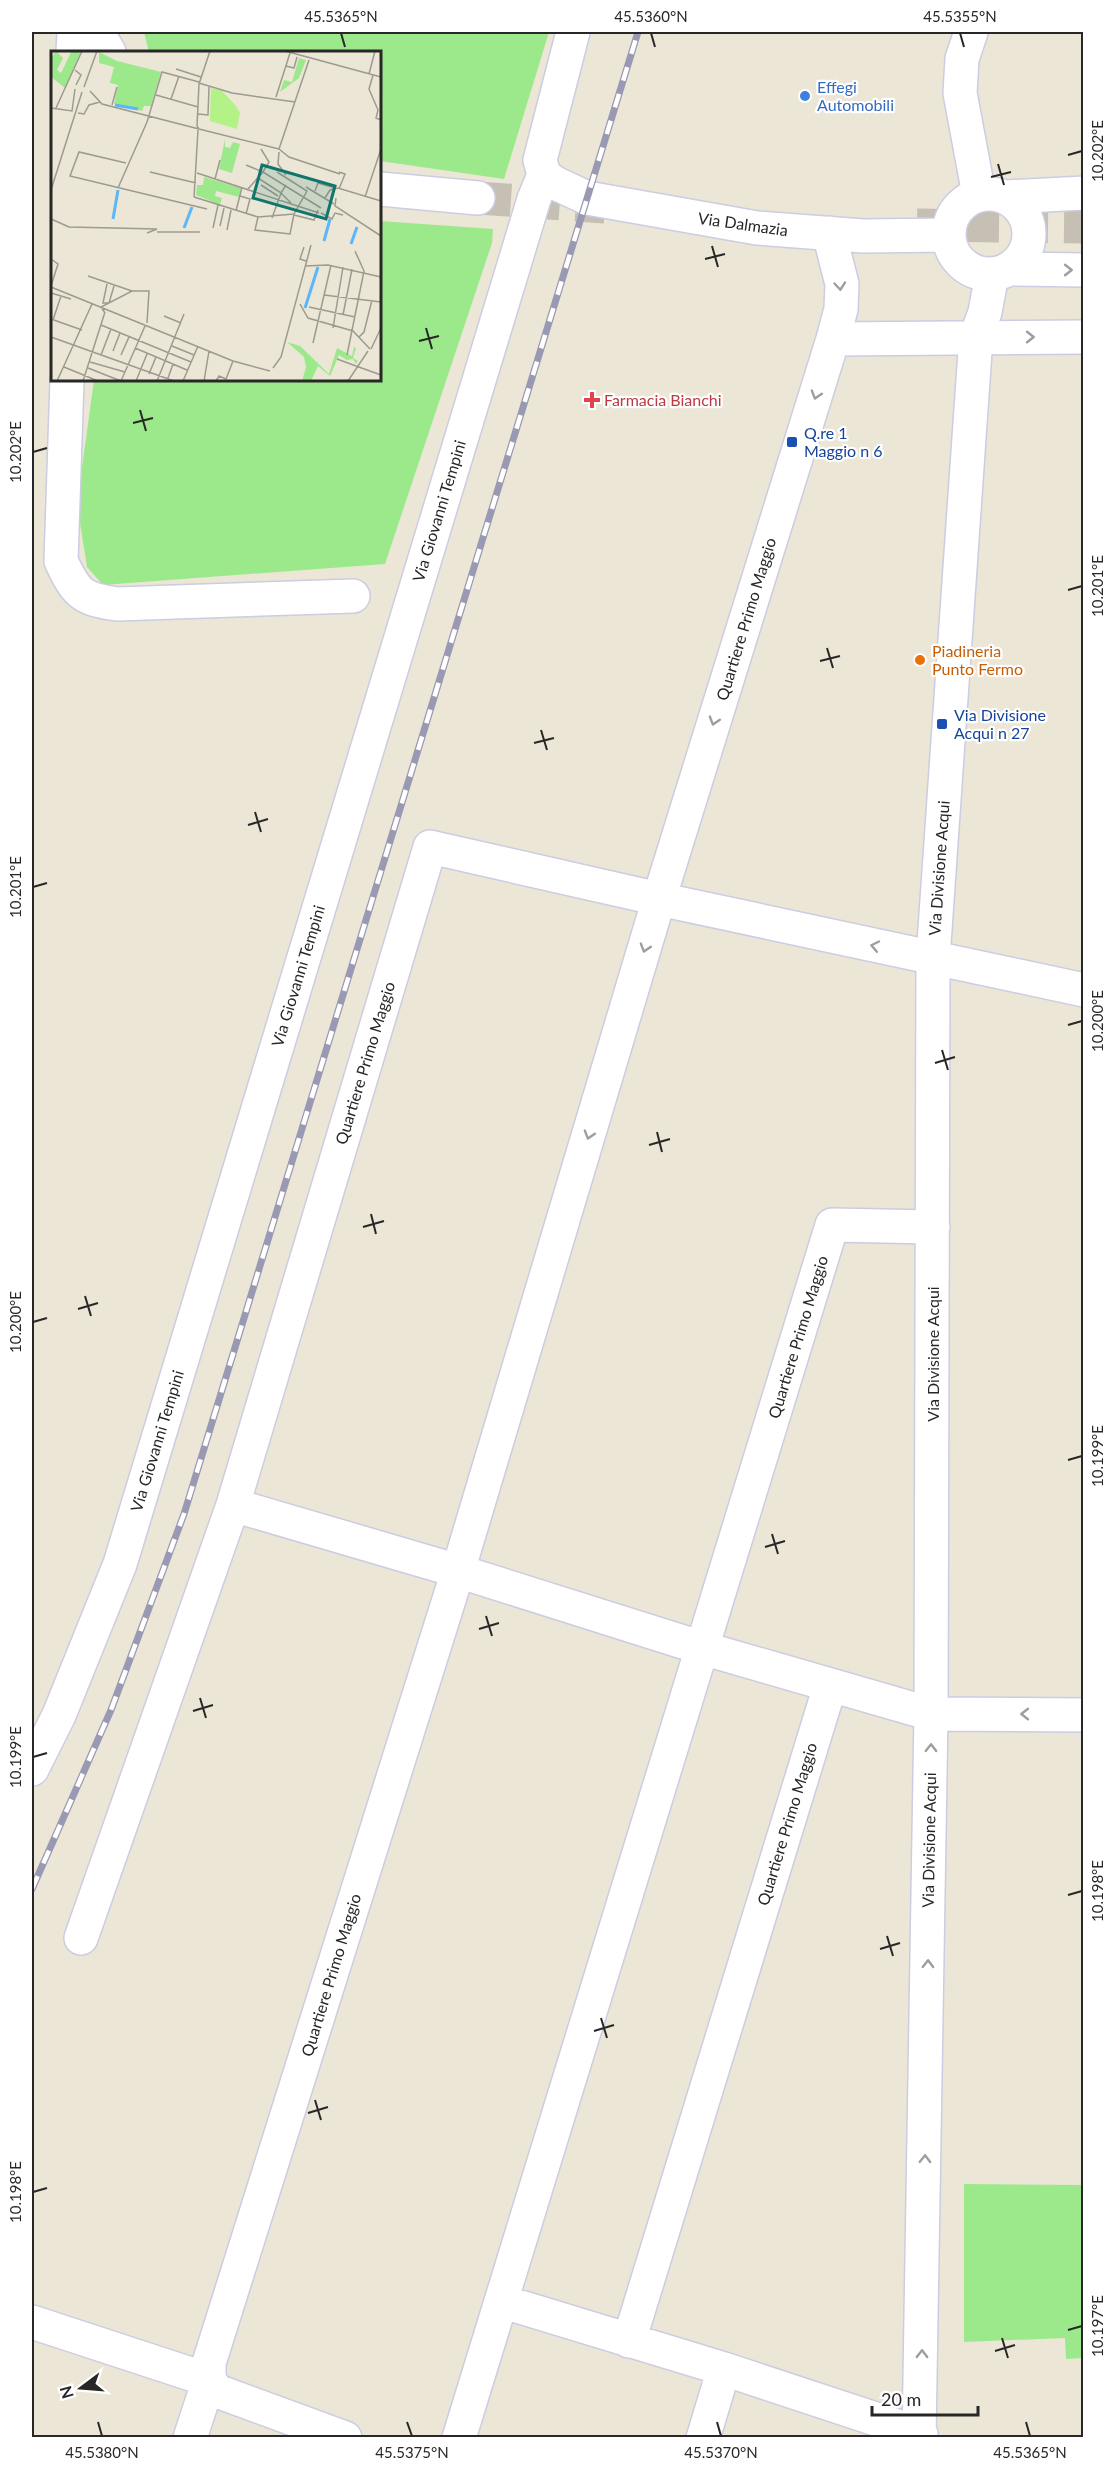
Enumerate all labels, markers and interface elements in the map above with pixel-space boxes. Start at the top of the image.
text: 45.5365°N [304,7,378,25]
text: 45.5360°N [614,7,688,25]
text: 45.5355°N [923,7,997,25]
inset map [51,51,381,381]
place label: Effegi Automobili [817,77,894,114]
marker: Effegi Automobili [798,89,812,103]
text: 10.202°E [1088,120,1106,182]
street label: Via Dalmazia [697,208,789,239]
one-way arrow [1063,264,1072,276]
one-way arrow [833,281,846,290]
one-way arrow [1025,331,1034,343]
one-way arrow [811,389,823,400]
place label: Farmacia Bianchi [604,390,722,409]
marker: Farmacia Bianchi [585,393,599,407]
text: 10.202°E [6,421,24,483]
place label: Q.re 1 Maggio n 6 [804,423,883,460]
marker: Q.re 1 Maggio n 6 [785,435,799,449]
street label: Via Giovanni Tempini [408,438,469,584]
street label: Quartiere Primo Maggio [712,535,779,703]
text: 10.201°E [1088,555,1106,617]
place label: Piadineria Punto Fermo [932,641,1023,678]
marker: Piadineria Punto Fermo [913,653,927,667]
place label: Via Divisione Acqui n 27 [954,705,1046,742]
one-way arrow [709,715,721,726]
marker: Via Divisione Acqui n 27 [935,717,949,731]
street label: Via Divisione Acqui [924,800,953,936]
text: 10.201°E [6,856,24,918]
street label: Via Giovanni Tempini [267,903,328,1049]
one-way arrow [871,940,881,953]
one-way arrow [640,942,652,953]
street label: Quartiere Primo Maggio [331,979,398,1147]
text: 10.200°E [1088,990,1106,1052]
one-way arrow [584,1129,596,1139]
street label: Quartiere Primo Maggio [764,1253,831,1421]
street label: Via Divisione Acqui [923,1286,942,1422]
text: 10.200°E [6,1291,24,1353]
street label: Via Giovanni Tempini [126,1368,187,1514]
text: 10.199°E [1088,1425,1106,1487]
one-way arrow [1021,1708,1030,1720]
text: 10.199°E [6,1726,24,1788]
street label: Quartiere Primo Maggio [753,1740,820,1908]
one-way arrow [924,1744,937,1753]
street label: Via Divisione Acqui [918,1772,939,1908]
text: 10.198°E [1088,1860,1106,1922]
street label: Quartiere Primo Maggio [297,1891,364,2059]
one-way arrow [921,1960,934,1969]
one-way arrow [919,2155,931,2164]
text: 10.198°E [6,2161,24,2223]
text: 10.197°E [1088,2295,1106,2357]
one-way arrow [916,2350,928,2359]
north arrow [51,2358,111,2418]
scale bar [872,2379,978,2417]
text: N [55,2384,77,2401]
text: 20 m [881,2388,921,2410]
text: 45.5380°N [65,2443,139,2461]
text: 45.5375°N [375,2443,449,2461]
text: 45.5370°N [684,2443,758,2461]
text: 45.5365°N [993,2443,1067,2461]

